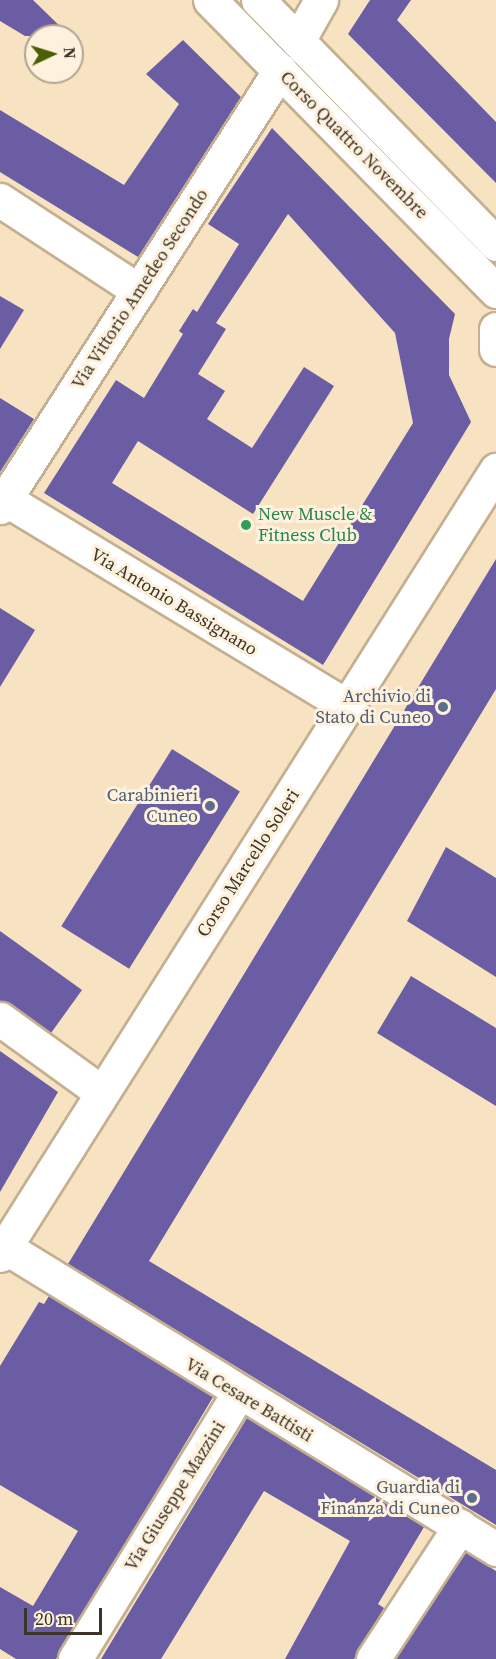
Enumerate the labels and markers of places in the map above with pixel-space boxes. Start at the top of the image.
place label: New Muscle & Fitness Club [258,504,372,546]
marker: New Muscle & Fitness Club [239,518,253,532]
place label: Archivio di Stato di Cuneo [316,686,431,728]
marker: Archivio di Stato di Cuneo [436,700,450,714]
place label: Carabinieri Cuneo [107,785,198,828]
marker: Carabinieri Cuneo [203,799,217,813]
place label: Guardia di Finanza di Cuneo [321,1477,460,1520]
marker: Guardia di Finanza di Cuneo [465,1491,479,1505]

